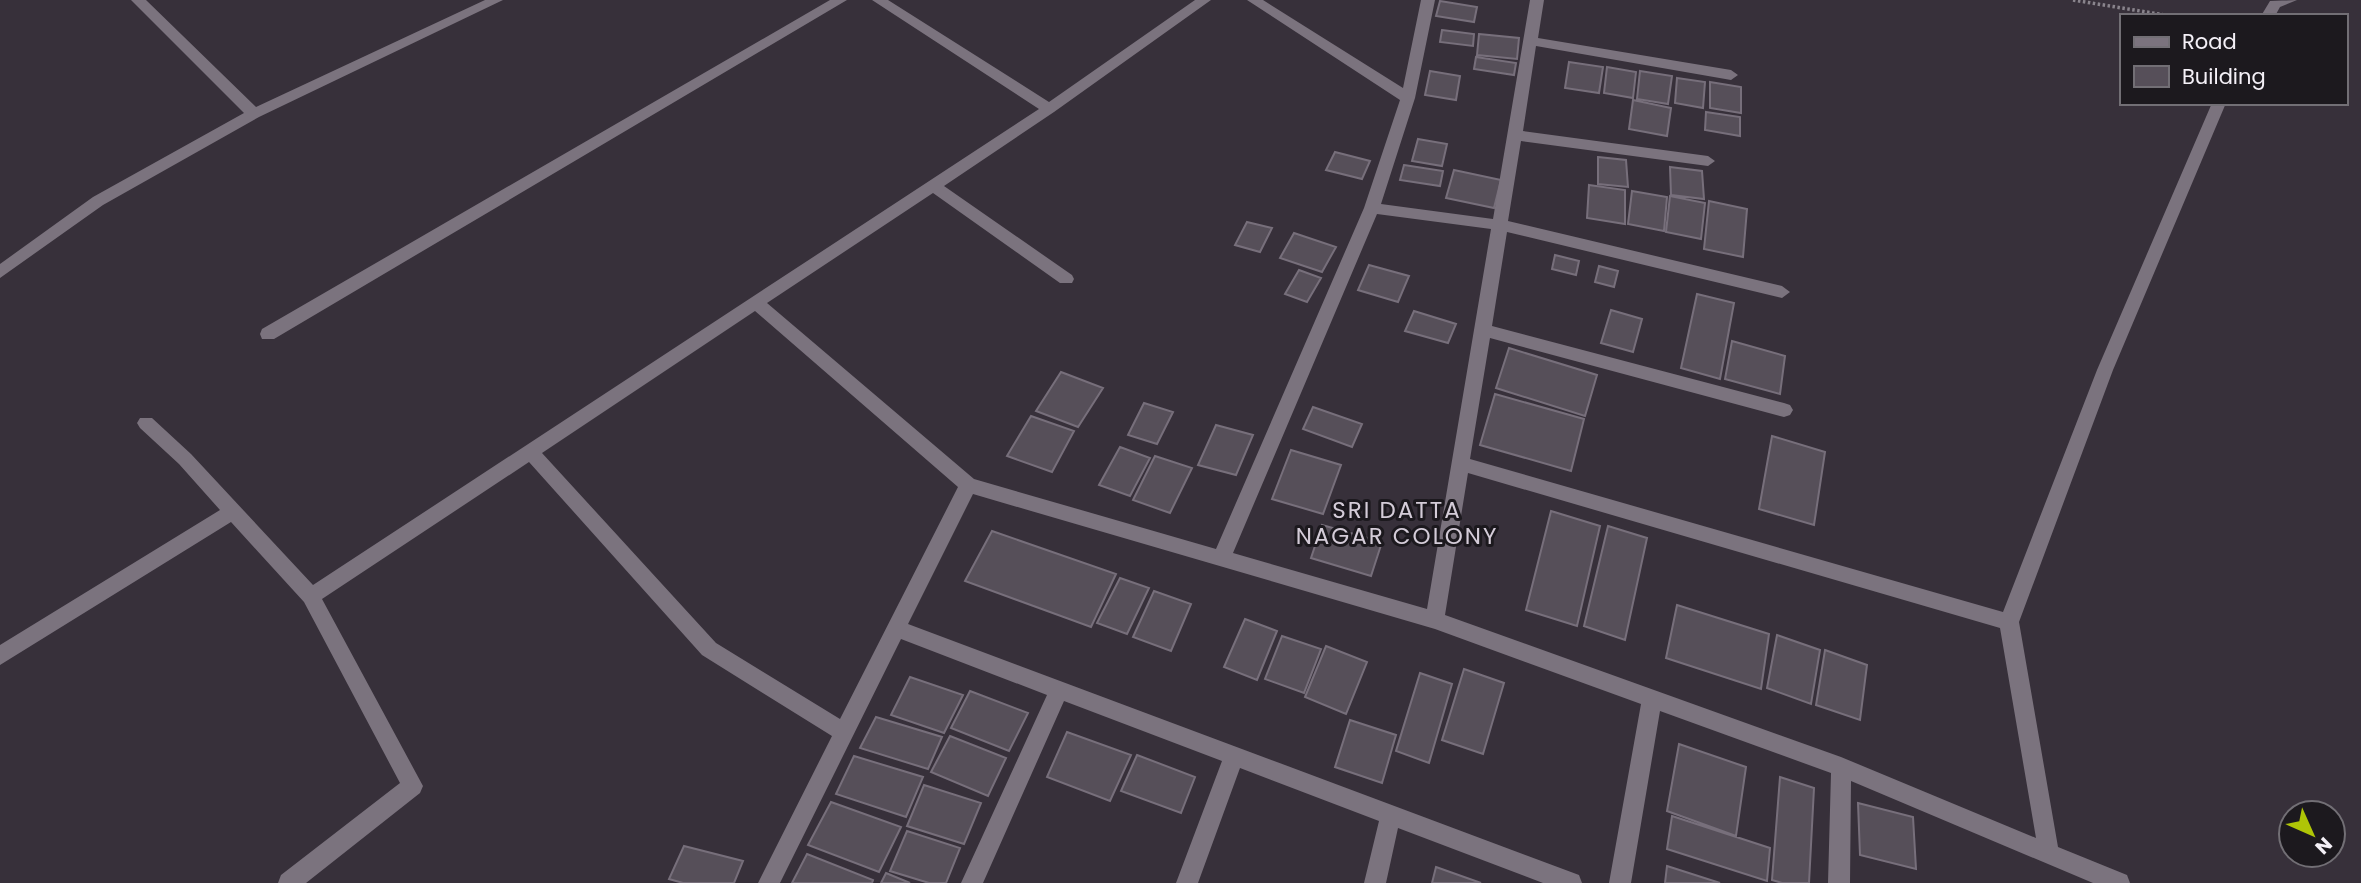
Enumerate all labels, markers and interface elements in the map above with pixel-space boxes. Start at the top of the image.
legend [2120,14,2347,105]
text: Road [2182,27,2237,56]
text: Building [2182,62,2266,91]
district label: SRI DATTA NAGAR COLONY [1296,494,1498,552]
north arrow [2277,799,2347,869]
text: N [2309,831,2338,860]

